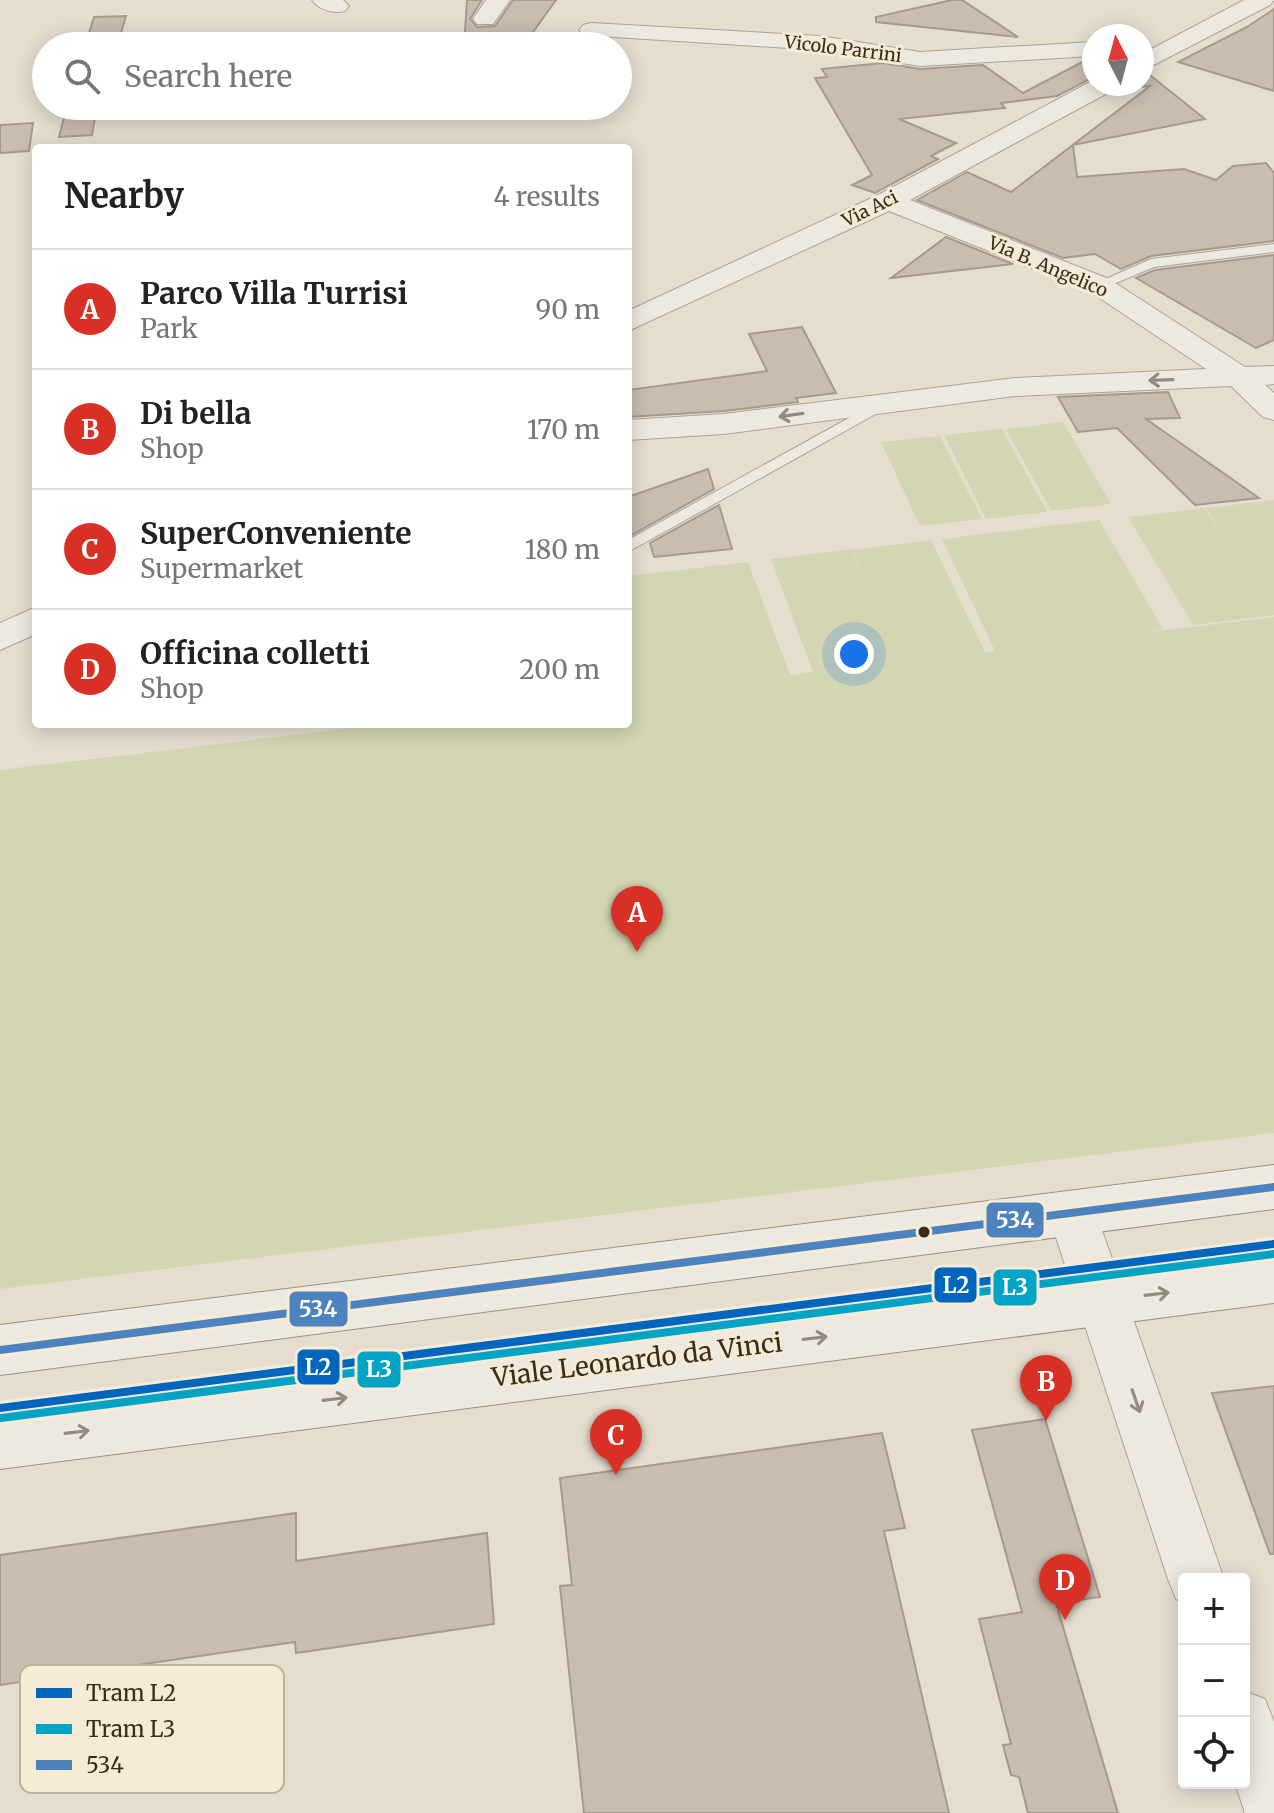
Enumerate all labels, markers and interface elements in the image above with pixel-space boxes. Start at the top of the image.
north arrow [1082,24,1154,96]
street label: Vicolo Parrini [782,30,903,67]
search box [32,32,632,120]
icon: search [60,54,104,98]
text: Search here [124,57,292,95]
text: Nearby [64,175,184,217]
text: 4 results [493,180,600,213]
street label: Via Aci [837,185,902,232]
street label: Via B. Angelico [984,231,1111,302]
text: Parco Villa Turrisi [140,274,408,312]
text: A [81,293,99,326]
text: 90 m [536,293,600,326]
text: Park [140,312,198,345]
one-way arrow [1148,372,1175,387]
text: Di bella [140,394,252,432]
one-way arrow [778,408,804,423]
text: B [81,413,99,446]
text: 170 m [527,413,600,446]
text: Shop [140,432,204,465]
text: SuperConveniente [140,514,411,552]
text: C [81,533,99,566]
text: 180 m [525,533,600,566]
text: Supermarket [140,552,304,585]
text: Officina colletti [140,634,370,672]
your location [834,634,874,674]
text: D [80,653,100,686]
text: 200 m [519,653,600,686]
text: Shop [140,672,204,705]
pin: A [611,886,663,952]
line badge: 534 [985,1201,1045,1239]
text: 534 [996,1206,1034,1234]
unlabelled marker [916,1224,932,1240]
line badge: L2 [933,1266,978,1304]
line badge: L3 [992,1268,1038,1307]
text: L2 [943,1271,970,1299]
text: L3 [1002,1273,1028,1301]
one-way arrow [1143,1286,1169,1301]
line badge: 534 [288,1290,349,1328]
text: 534 [299,1295,337,1323]
street label: Viale Leonardo da Vinci [489,1325,784,1394]
one-way arrow [801,1330,828,1345]
line badge: L2 [296,1348,341,1386]
line badge: L3 [356,1350,402,1389]
text: L2 [305,1353,332,1381]
text: L3 [366,1355,392,1383]
pin: B [1020,1355,1072,1421]
one-way arrow [1130,1388,1145,1413]
one-way arrow [322,1391,347,1406]
pin: C [590,1409,642,1475]
one-way arrow [64,1424,89,1439]
pin: D [1039,1554,1091,1620]
map controls [1178,1573,1250,1789]
button: + [1178,1573,1250,1645]
button: − [1178,1645,1250,1717]
legend [20,1665,284,1793]
text: Tram L2 [86,1679,176,1707]
text: Tram L3 [86,1715,175,1743]
button: locate [1178,1717,1250,1789]
text: 534 [86,1751,124,1779]

